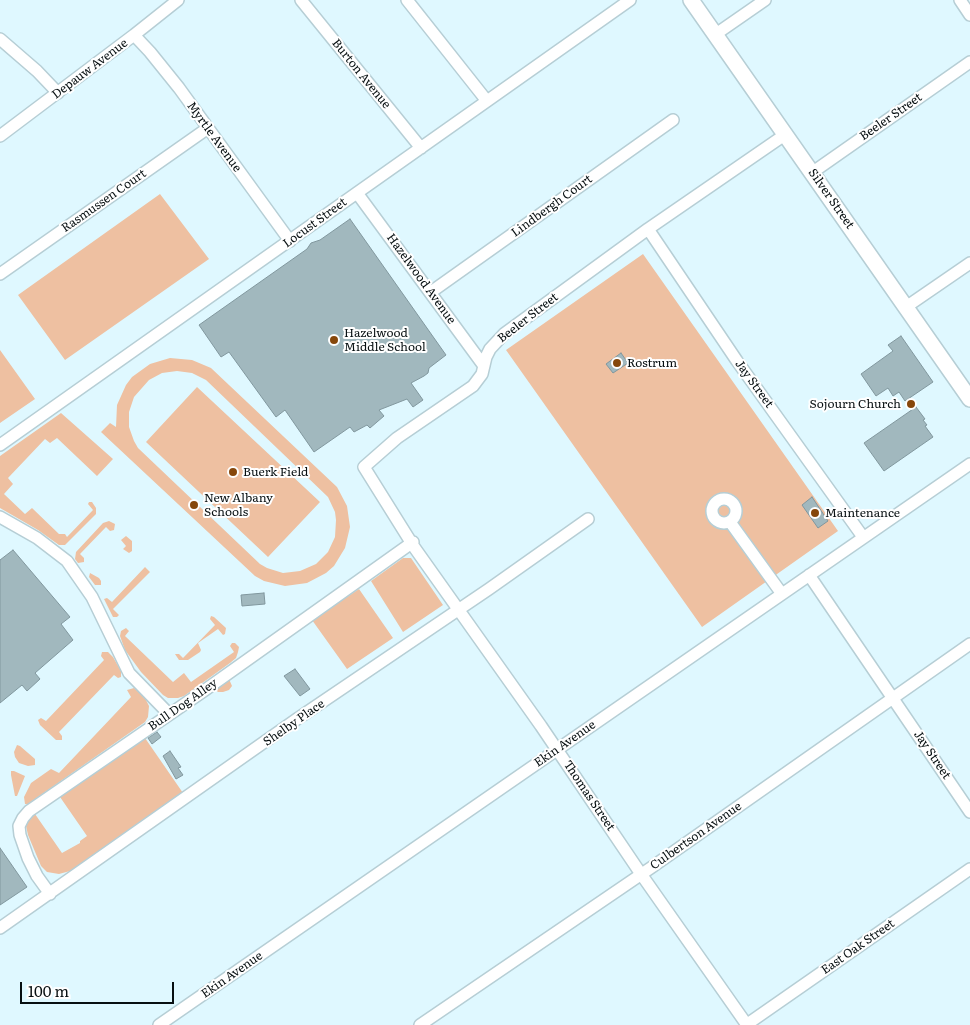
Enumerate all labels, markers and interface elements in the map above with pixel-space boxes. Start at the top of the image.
street label: Depauw Avenue [49,36,131,102]
street label: Burton Avenue [329,36,393,112]
street label: Beeler Street [857,90,925,144]
street label: Myrtle Avenue [184,99,244,175]
street label: Rasmussen Court [59,166,149,236]
street label: Silver Street [805,166,857,232]
street label: Lindbergh Court [509,172,595,240]
street label: Locust Street [280,195,350,251]
street label: Hazelwood Avenue [383,231,459,327]
street label: Beeler Street [495,290,561,346]
place label: Hazelwood Middle School [344,326,426,354]
marker: Hazelwood Middle School [328,334,340,346]
place label: Rostrum [627,356,677,370]
marker: Rostrum [611,357,623,369]
street label: Jay Street [732,357,776,411]
place label: Sojourn Church [810,397,901,411]
marker: Sojourn Church [905,398,917,410]
place label: Buerk Field [243,465,308,479]
marker: Buerk Field [227,466,239,478]
place label: New Albany Schools [204,491,273,519]
marker: New Albany Schools [188,499,200,511]
place label: Maintenance [825,506,900,520]
marker: Maintenance [809,507,821,519]
street label: Bull Dog Alley [146,676,220,734]
street label: Shelby Place [261,697,327,749]
street label: Ekin Avenue [532,718,598,770]
street label: Jay Street [910,728,954,782]
street label: Thomas Street [560,758,618,834]
street label: Culbertson Avenue [648,799,744,873]
street label: East Oak Street [819,916,897,978]
street label: Ekin Avenue [199,949,265,1001]
scale bar [22,972,176,1004]
text: 100 m [28,979,69,1002]

